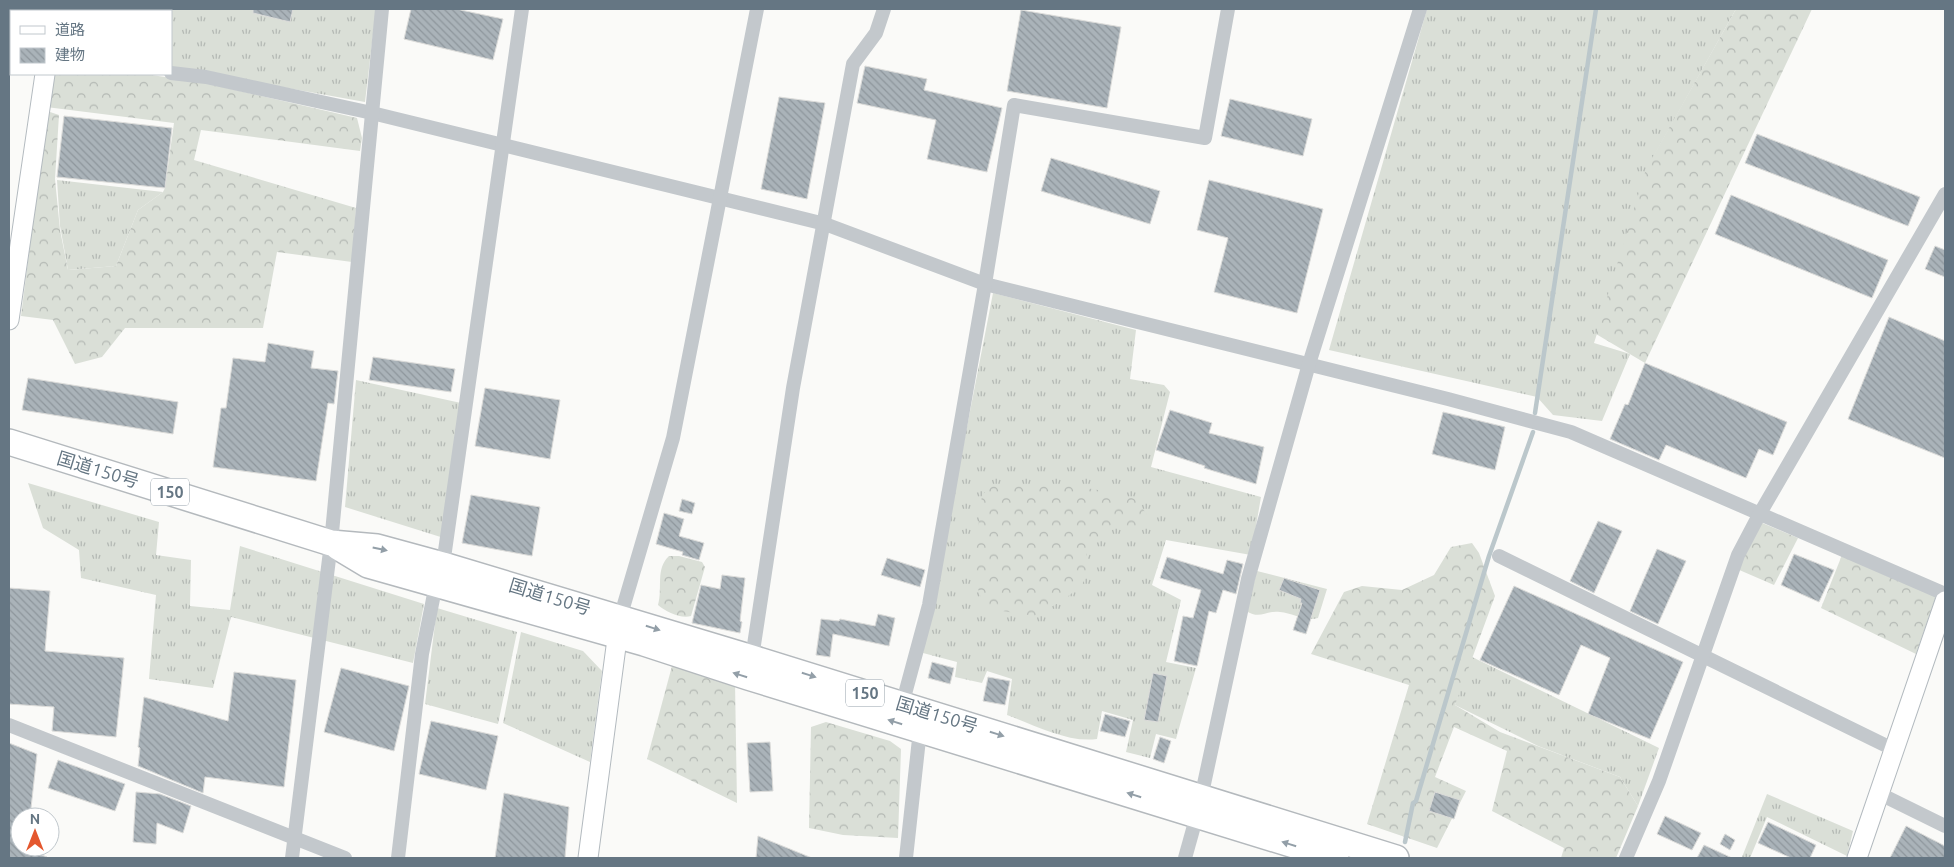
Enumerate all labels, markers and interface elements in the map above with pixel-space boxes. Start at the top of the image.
legend [10,10,172,75]
text: 道路 [55,21,85,38]
text: 建物 [55,46,85,63]
street label: 国道150号 [55,447,142,491]
road number: 150 [151,478,189,506]
one-way arrow [372,545,388,553]
street label: 国道150号 [507,574,594,618]
one-way arrow [646,625,661,632]
one-way arrow [732,670,747,678]
one-way arrow [801,672,816,680]
road number: 150 [846,680,884,706]
street label: 国道150号 [894,692,981,736]
one-way arrow [887,718,902,726]
one-way arrow [990,731,1005,739]
one-way arrow [1126,791,1141,799]
north arrow [10,807,60,857]
text: N [30,811,40,827]
one-way arrow [1282,839,1297,847]

